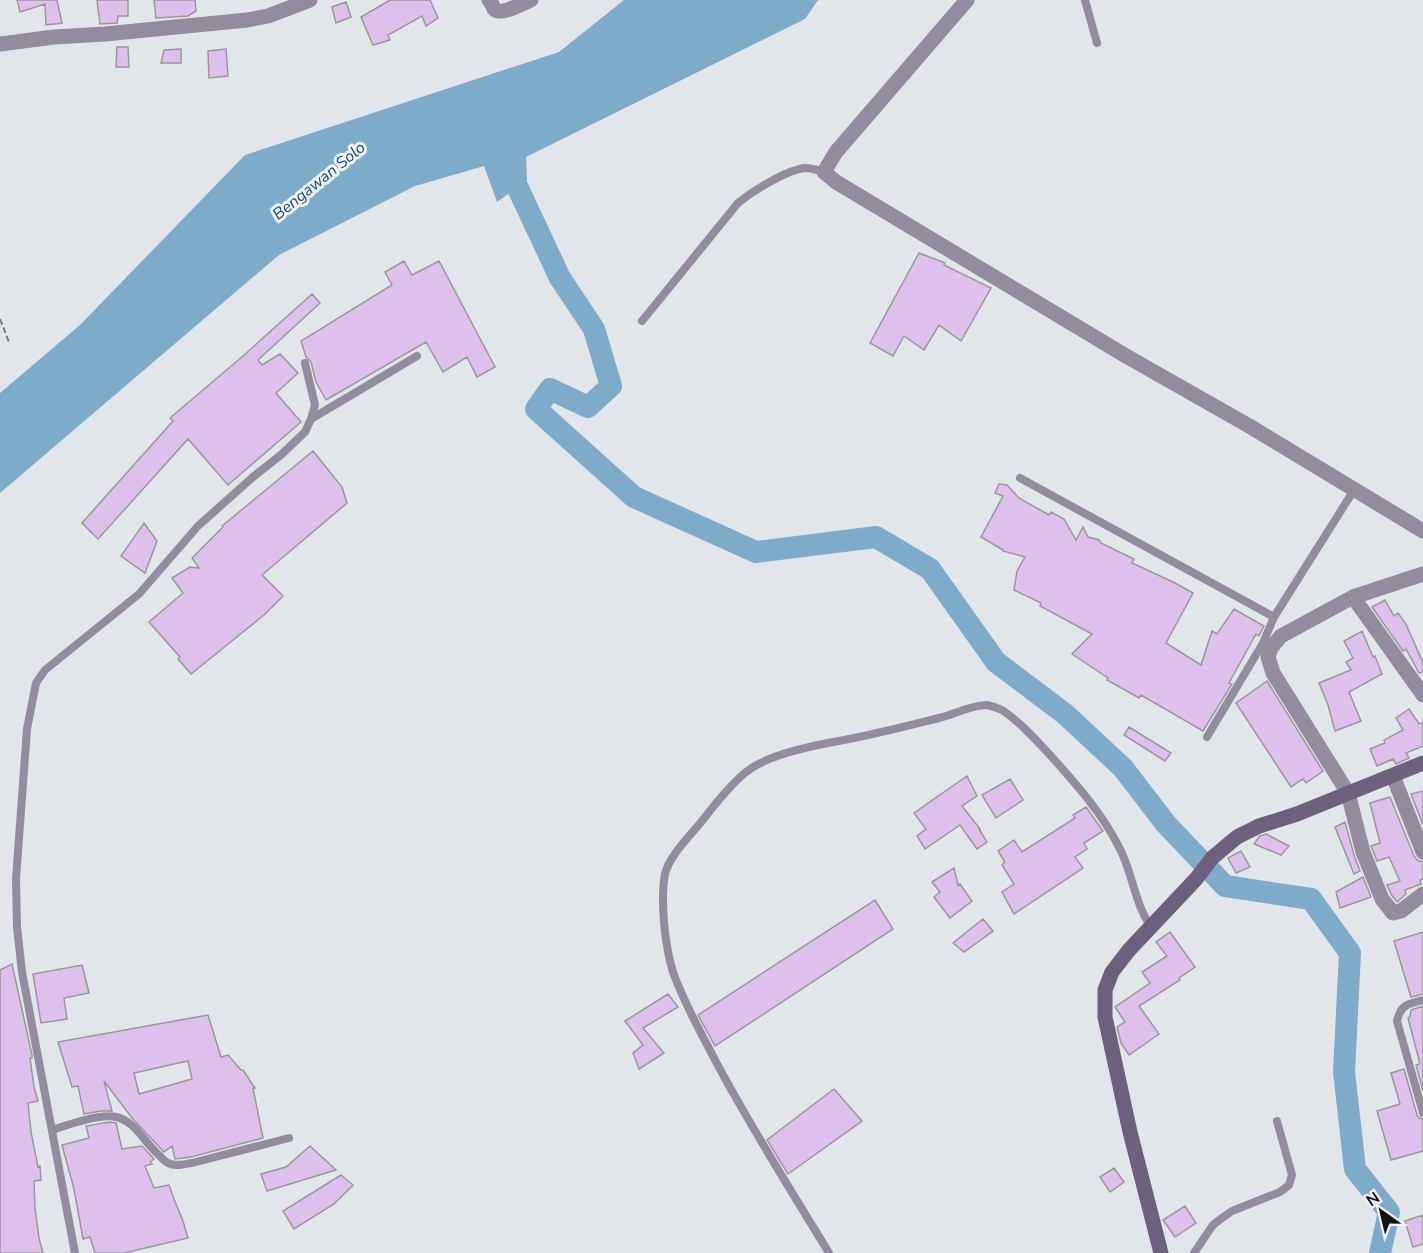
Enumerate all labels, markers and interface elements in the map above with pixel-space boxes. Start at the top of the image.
water label: Bengawan Solo [268,137,370,225]
north arrow [1351,1181,1411,1241]
text: N [1362,1187,1384,1212]

